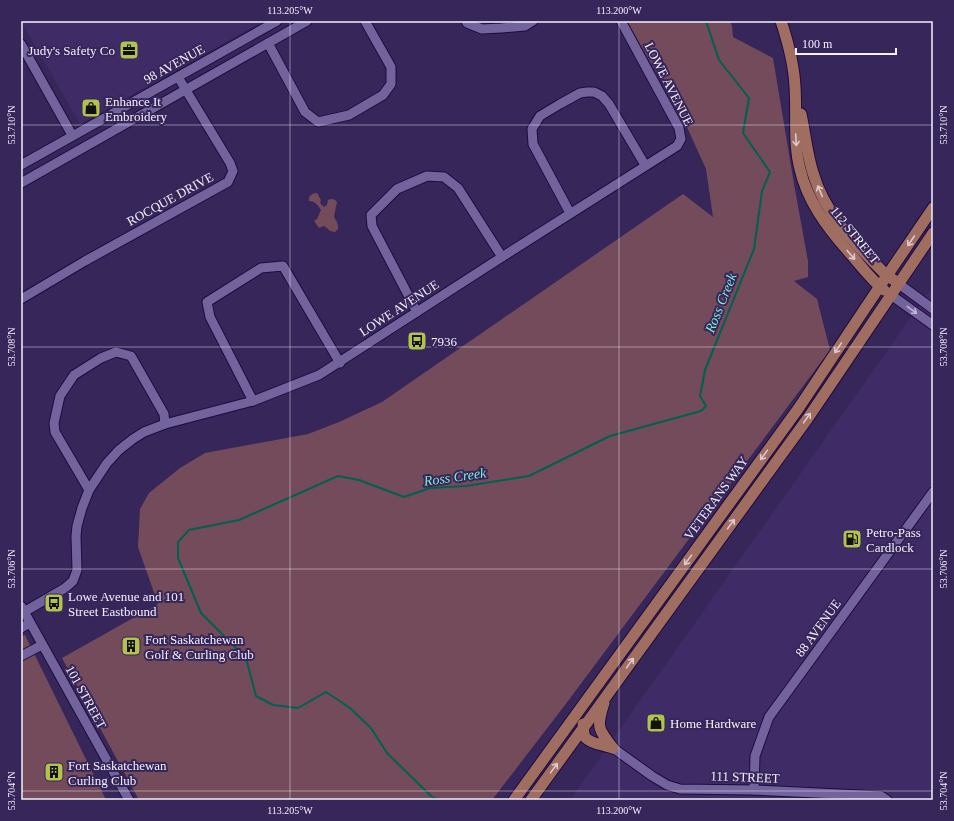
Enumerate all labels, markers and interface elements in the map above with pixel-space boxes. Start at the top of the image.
text: 113.205°W [267,5,313,16]
text: 113.200°W [596,5,642,16]
scale bar [796,30,896,56]
text: 100 m [802,37,833,51]
office icon: Judy's Safety Co [118,39,140,61]
street label: LOWE AVENUE [641,40,697,128]
street label: 98 AVENUE [141,41,207,87]
place label: Judy's Safety Co [28,43,115,58]
place label: Enhance It Embroidery [105,94,168,124]
shop icon: Enhance It Embroidery [80,97,102,119]
text: 53.710°N [6,106,17,144]
text: 53.710°N [938,106,949,144]
one-way arrow [793,134,800,147]
street label: ROCQUE DRIVE [124,169,216,229]
one-way arrow [816,186,823,198]
street label: 112 STREET [827,203,883,267]
one-way arrow [907,235,915,246]
one-way arrow [847,249,856,260]
water label: Ross Creek [702,270,740,336]
street label: LOWE AVENUE [356,277,442,339]
one-way arrow [906,306,917,314]
text: 53.708°N [6,328,17,366]
text: 53.708°N [938,328,949,366]
bus stop icon: 7936 [406,330,428,352]
place label: 7936 [431,334,458,349]
one-way arrow [834,343,842,354]
one-way arrow [803,413,811,424]
one-way arrow [760,450,769,461]
street label: VETERANS WAY [681,453,752,543]
water label: Ross Creek [422,465,488,489]
one-way arrow [727,519,735,530]
place label: Petro-Pass Cardlock [866,525,921,555]
fuel station icon: Petro-Pass Cardlock [841,528,863,550]
text: 53.706°N [6,550,17,588]
text: 53.706°N [938,550,949,588]
one-way arrow [684,555,692,566]
place label: Lowe Avenue and 101 Street Eastbound [68,589,184,619]
bus stop icon: Lowe Avenue and 101 Street Eastbound [43,592,65,614]
street label: 88 AVENUE [792,596,844,660]
place label: Fort Saskatchewan Golf & Curling Club [145,632,254,662]
building icon: Fort Saskatchewan Golf & Curling Club [120,635,142,657]
one-way arrow [626,658,634,669]
street label: 101 STREET [62,663,110,731]
shop icon: Home Hardware [645,712,667,734]
place label: Home Hardware [670,716,756,731]
place label: Fort Saskatchewan Curling Club [68,758,167,788]
building icon: Fort Saskatchewan Curling Club [43,761,65,783]
one-way arrow [550,763,558,774]
street label: 111 STREET [710,768,780,786]
text: 53.704°N [6,772,17,810]
text: 53.704°N [938,772,949,810]
text: 113.205°W [267,805,313,816]
text: 113.200°W [596,805,642,816]

